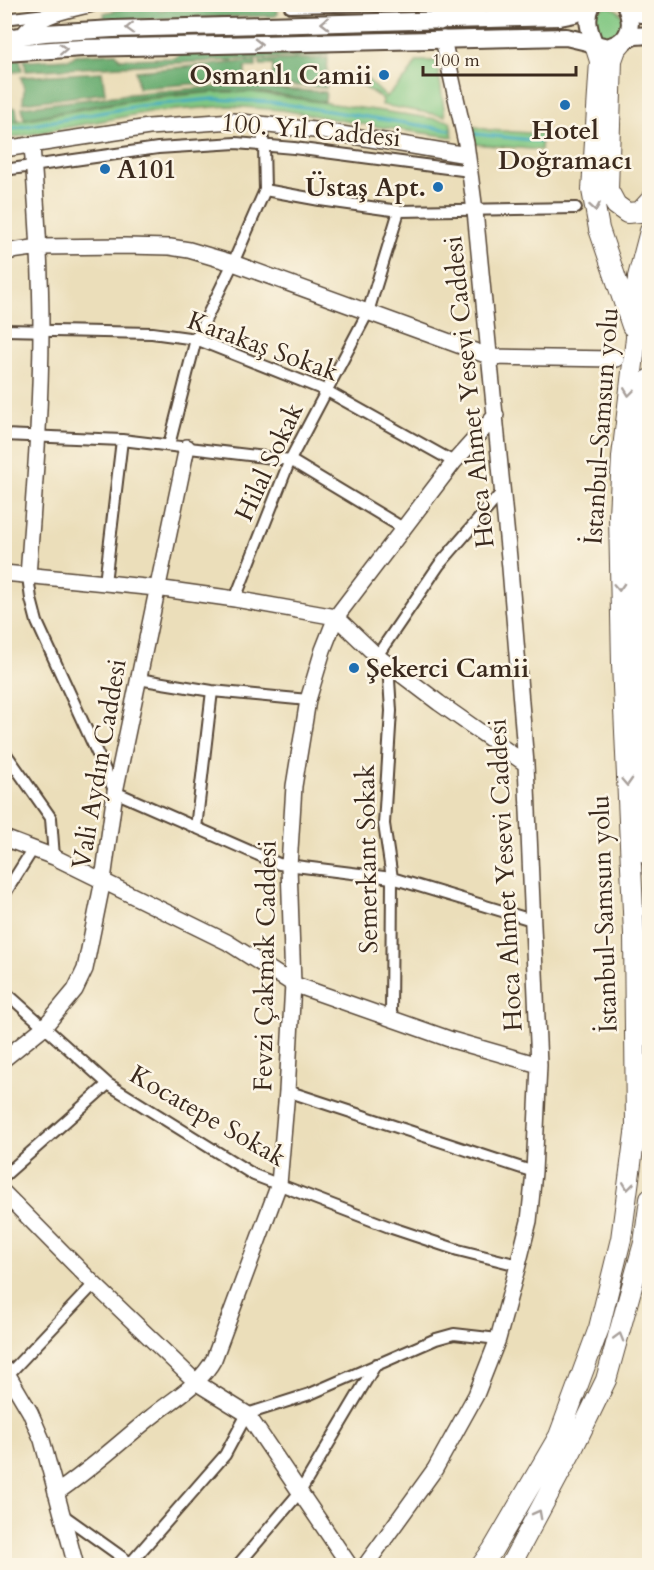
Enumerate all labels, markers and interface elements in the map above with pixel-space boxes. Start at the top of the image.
one-way arrow [320,17,329,30]
one-way arrow [125,22,134,35]
one-way arrow [253,37,262,50]
scale bar [423,39,576,77]
one-way arrow [58,42,67,55]
text: 100 m [432,48,480,73]
place label: Osmanlı Camii [189,58,372,93]
marker: Osmanlı Camii [377,68,391,82]
marker: Hotel Doğramacı [558,98,572,112]
street label: 100. Yıl Caddesi [220,105,402,155]
place label: Hotel Doğramacı [498,113,632,178]
place label: A101 [117,152,177,187]
marker: A101 [98,162,112,176]
place label: Üstaş Apt. [305,170,426,205]
marker: Üstaş Apt. [431,180,445,194]
one-way arrow [588,202,601,212]
street label: Hoca Ahmet Yesevi Caddesi [435,234,503,550]
street label: Karakaş Sokak [183,302,343,390]
street label: İstanbul-Samsun yolu [575,306,627,546]
one-way arrow [623,388,636,397]
street label: Hilal Sokak [226,397,312,527]
one-way arrow [613,582,625,591]
place label: Şekerci Camii [366,651,529,686]
street label: Vali Aydın Caddesi [63,656,135,872]
marker: Şekerci Camii [347,661,361,675]
street label: Hoca Ahmet Yesevi Caddesi [479,718,531,1032]
street label: Semerkant Sokak [348,764,386,954]
one-way arrow [621,777,634,786]
street label: İstanbul-Samsun yolu [582,795,626,1033]
street label: Fevzi Çakmak Caddesi [245,840,285,1092]
street label: Kocatepe Sokak [123,1057,293,1175]
one-way arrow [622,1181,635,1190]
one-way arrow [612,1332,624,1343]
one-way arrow [531,1510,542,1520]

